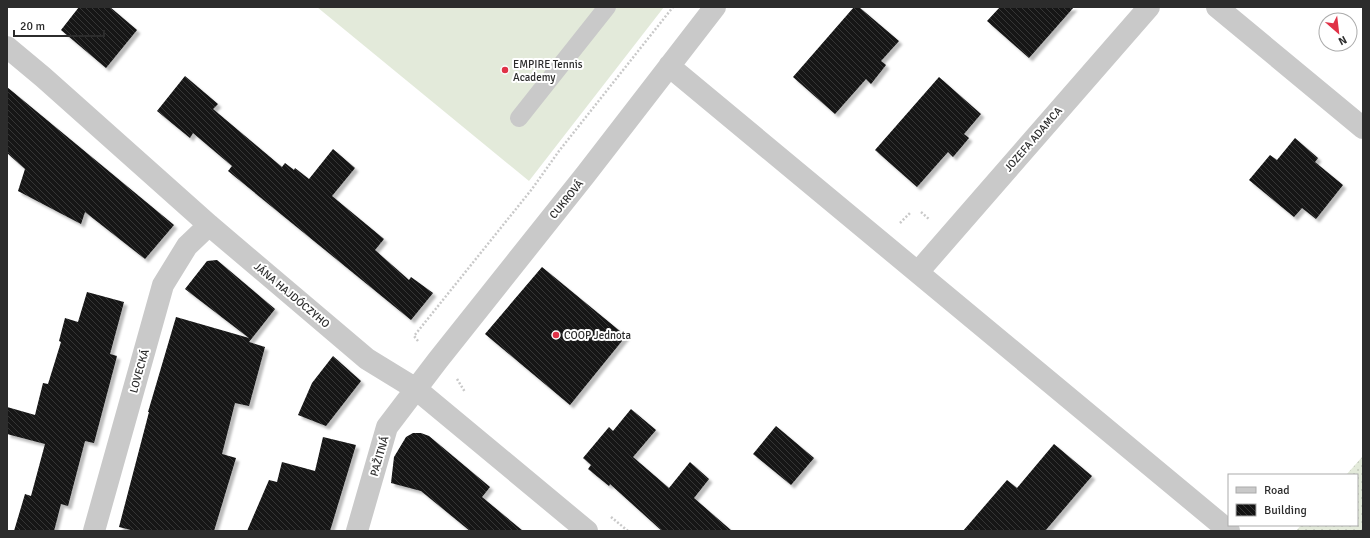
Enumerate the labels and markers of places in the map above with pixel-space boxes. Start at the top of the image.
place label: EMPIRE Tennis Academy [513,58,583,84]
marker: EMPIRE Tennis Academy [500,65,510,75]
place label: COOP Jednota [564,329,631,342]
marker: COOP Jednota [551,330,561,340]

